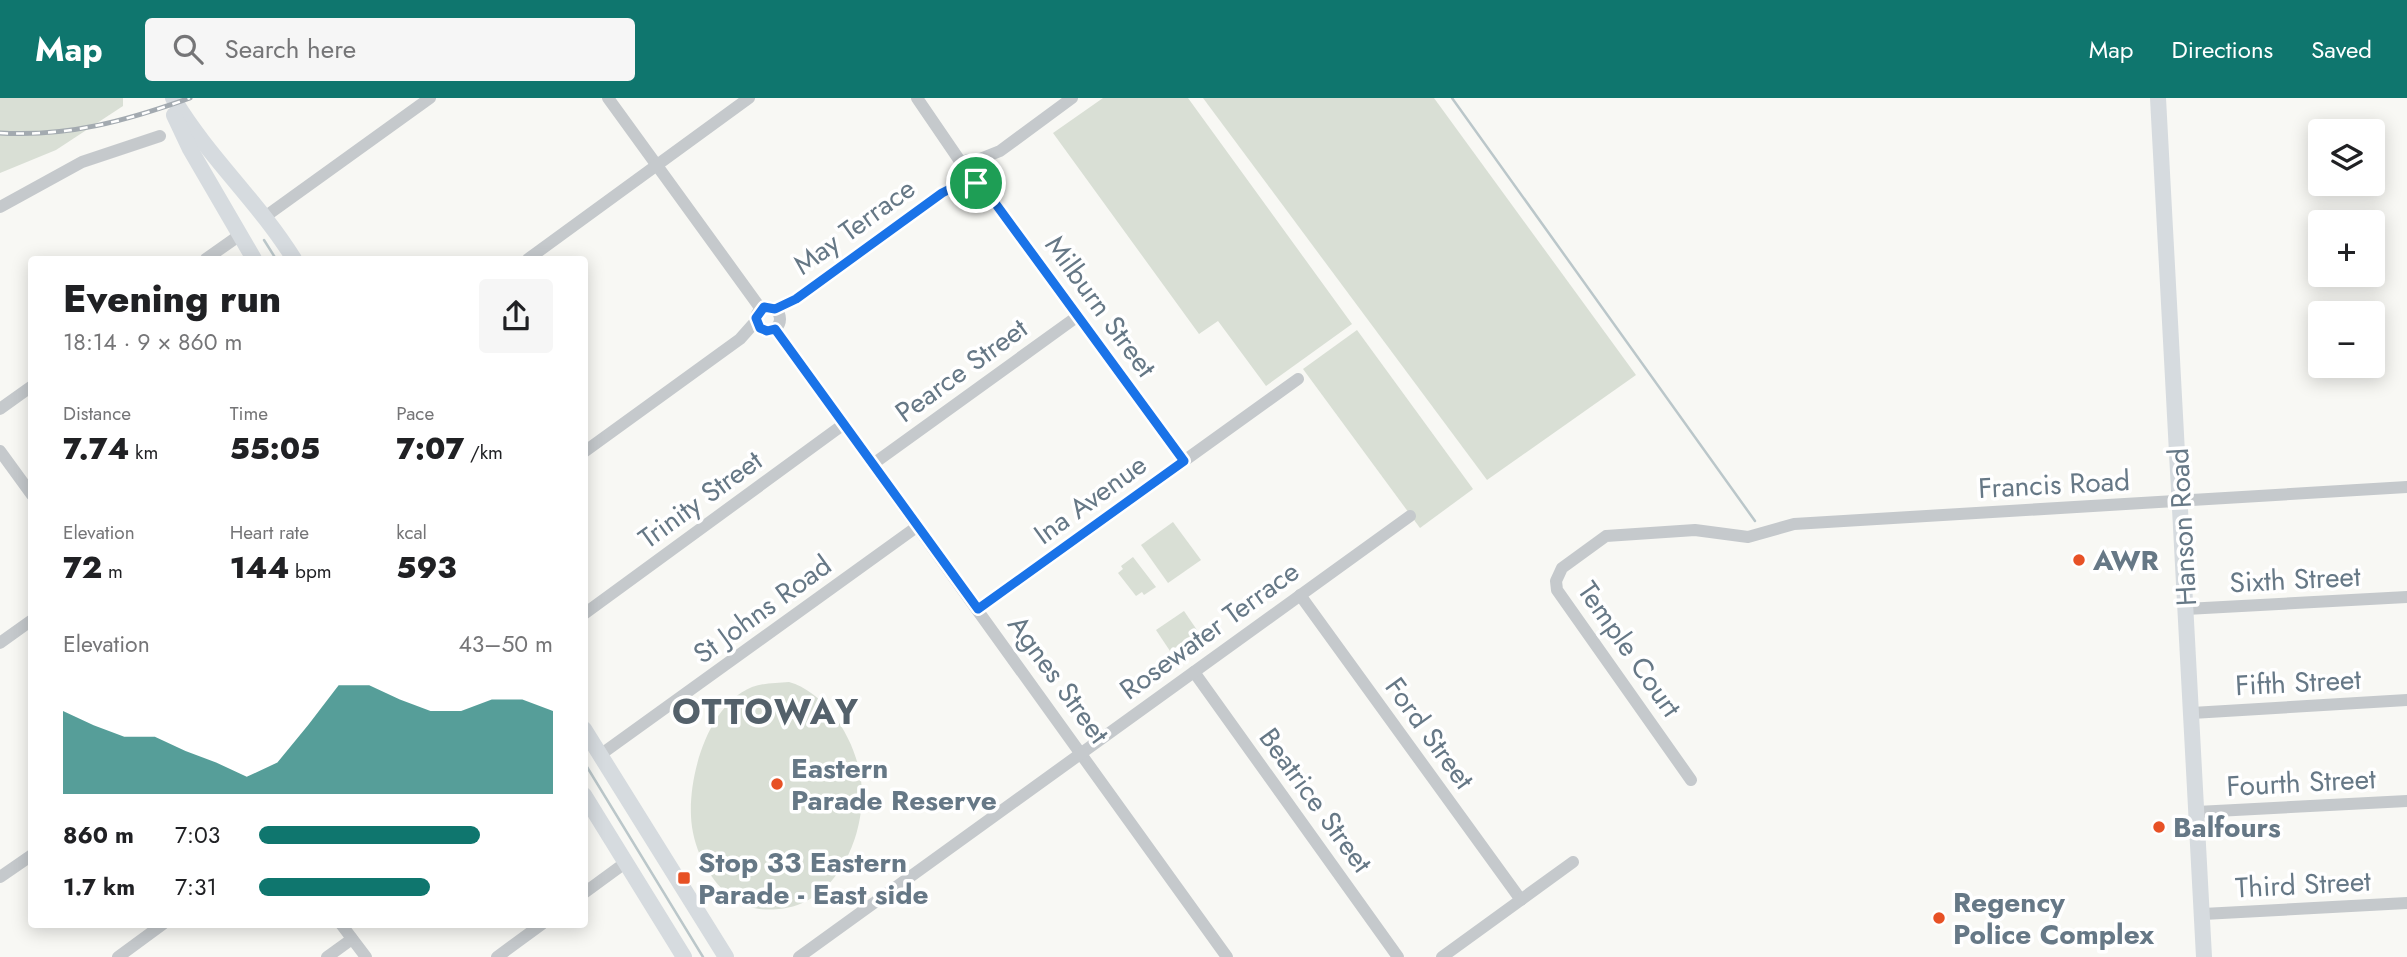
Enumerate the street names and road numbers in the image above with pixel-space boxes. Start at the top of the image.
street label: May Terrace [785,168,924,285]
street label: Milburn Street [1035,227,1166,386]
street label: Pearce Street [887,308,1036,432]
street label: Trinity Street [630,440,771,558]
street label: Ina Avenue [1025,444,1155,554]
street label: Hanson Road [2158,447,2207,607]
street label: Francis Road [1977,460,2131,509]
street label: St Johns Road [685,545,840,674]
street label: Rosewater Terrace [1111,551,1308,710]
street label: Sixth Street [2229,556,2362,603]
street label: Temple Court [1568,573,1692,726]
street label: Agnes Street [998,607,1119,752]
street label: Fifth Street [2234,659,2362,706]
street label: Ford Street [1375,669,1484,798]
street label: Beatrice Street [1249,719,1382,881]
street label: Fourth Street [2225,758,2377,807]
street label: Third Street [2234,860,2372,909]

